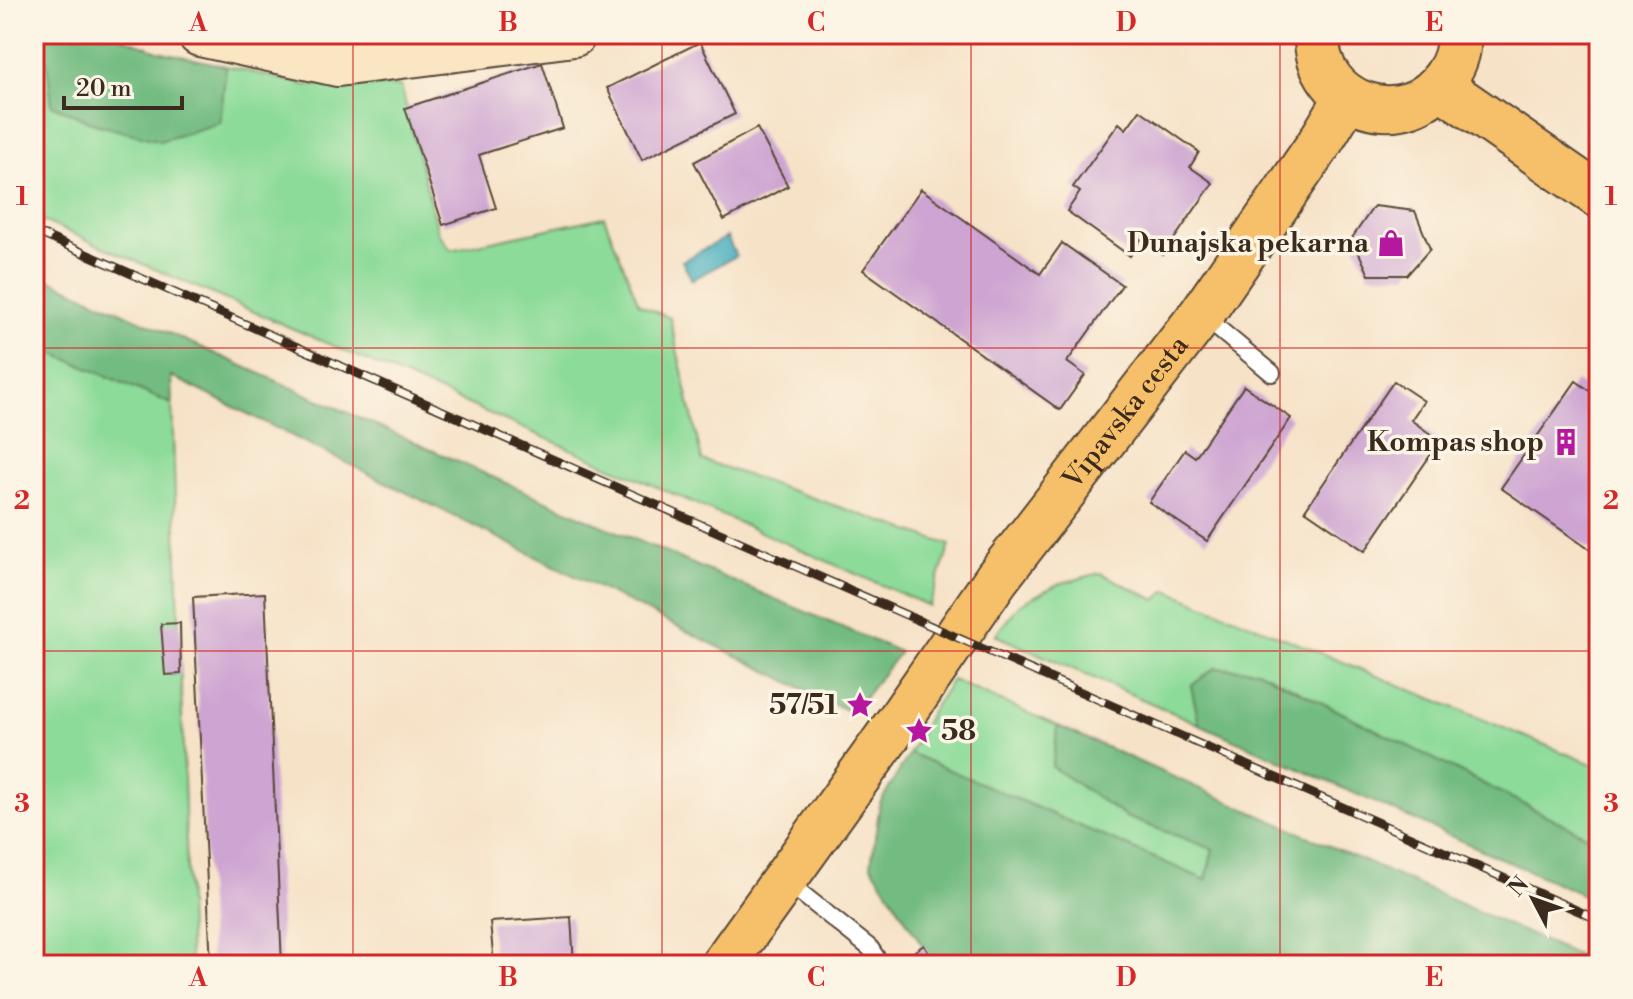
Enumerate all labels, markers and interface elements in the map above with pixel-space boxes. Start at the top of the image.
text: A [188,7,208,39]
text: B [498,7,518,39]
text: C [807,7,825,39]
text: D [1116,7,1136,39]
text: E [1425,7,1443,39]
scale bar [64,60,182,110]
text: 20 m [76,74,132,104]
text: 1 [16,181,29,213]
text: 1 [1605,181,1618,213]
place label: Dunajska pekarna [1127,226,1370,261]
shop icon: Dunajska pekarna [1376,228,1406,258]
street label: Vipavska cesta [1054,328,1197,497]
place label: Kompas shop [1367,425,1544,460]
building icon: Kompas shop [1551,427,1581,457]
text: 2 [14,485,30,517]
text: 2 [1603,485,1619,517]
place label: 57/51 [769,688,839,723]
place icon: 57/51 [845,690,875,720]
place label: 58 [941,714,976,749]
place icon: 58 [904,716,934,746]
text: 3 [14,788,30,820]
text: 3 [1603,788,1619,820]
north arrow [1493,859,1573,939]
text: N [1503,871,1535,902]
text: A [188,962,208,994]
text: B [498,962,518,994]
text: C [807,962,825,994]
text: D [1116,962,1136,994]
text: E [1425,962,1443,994]

